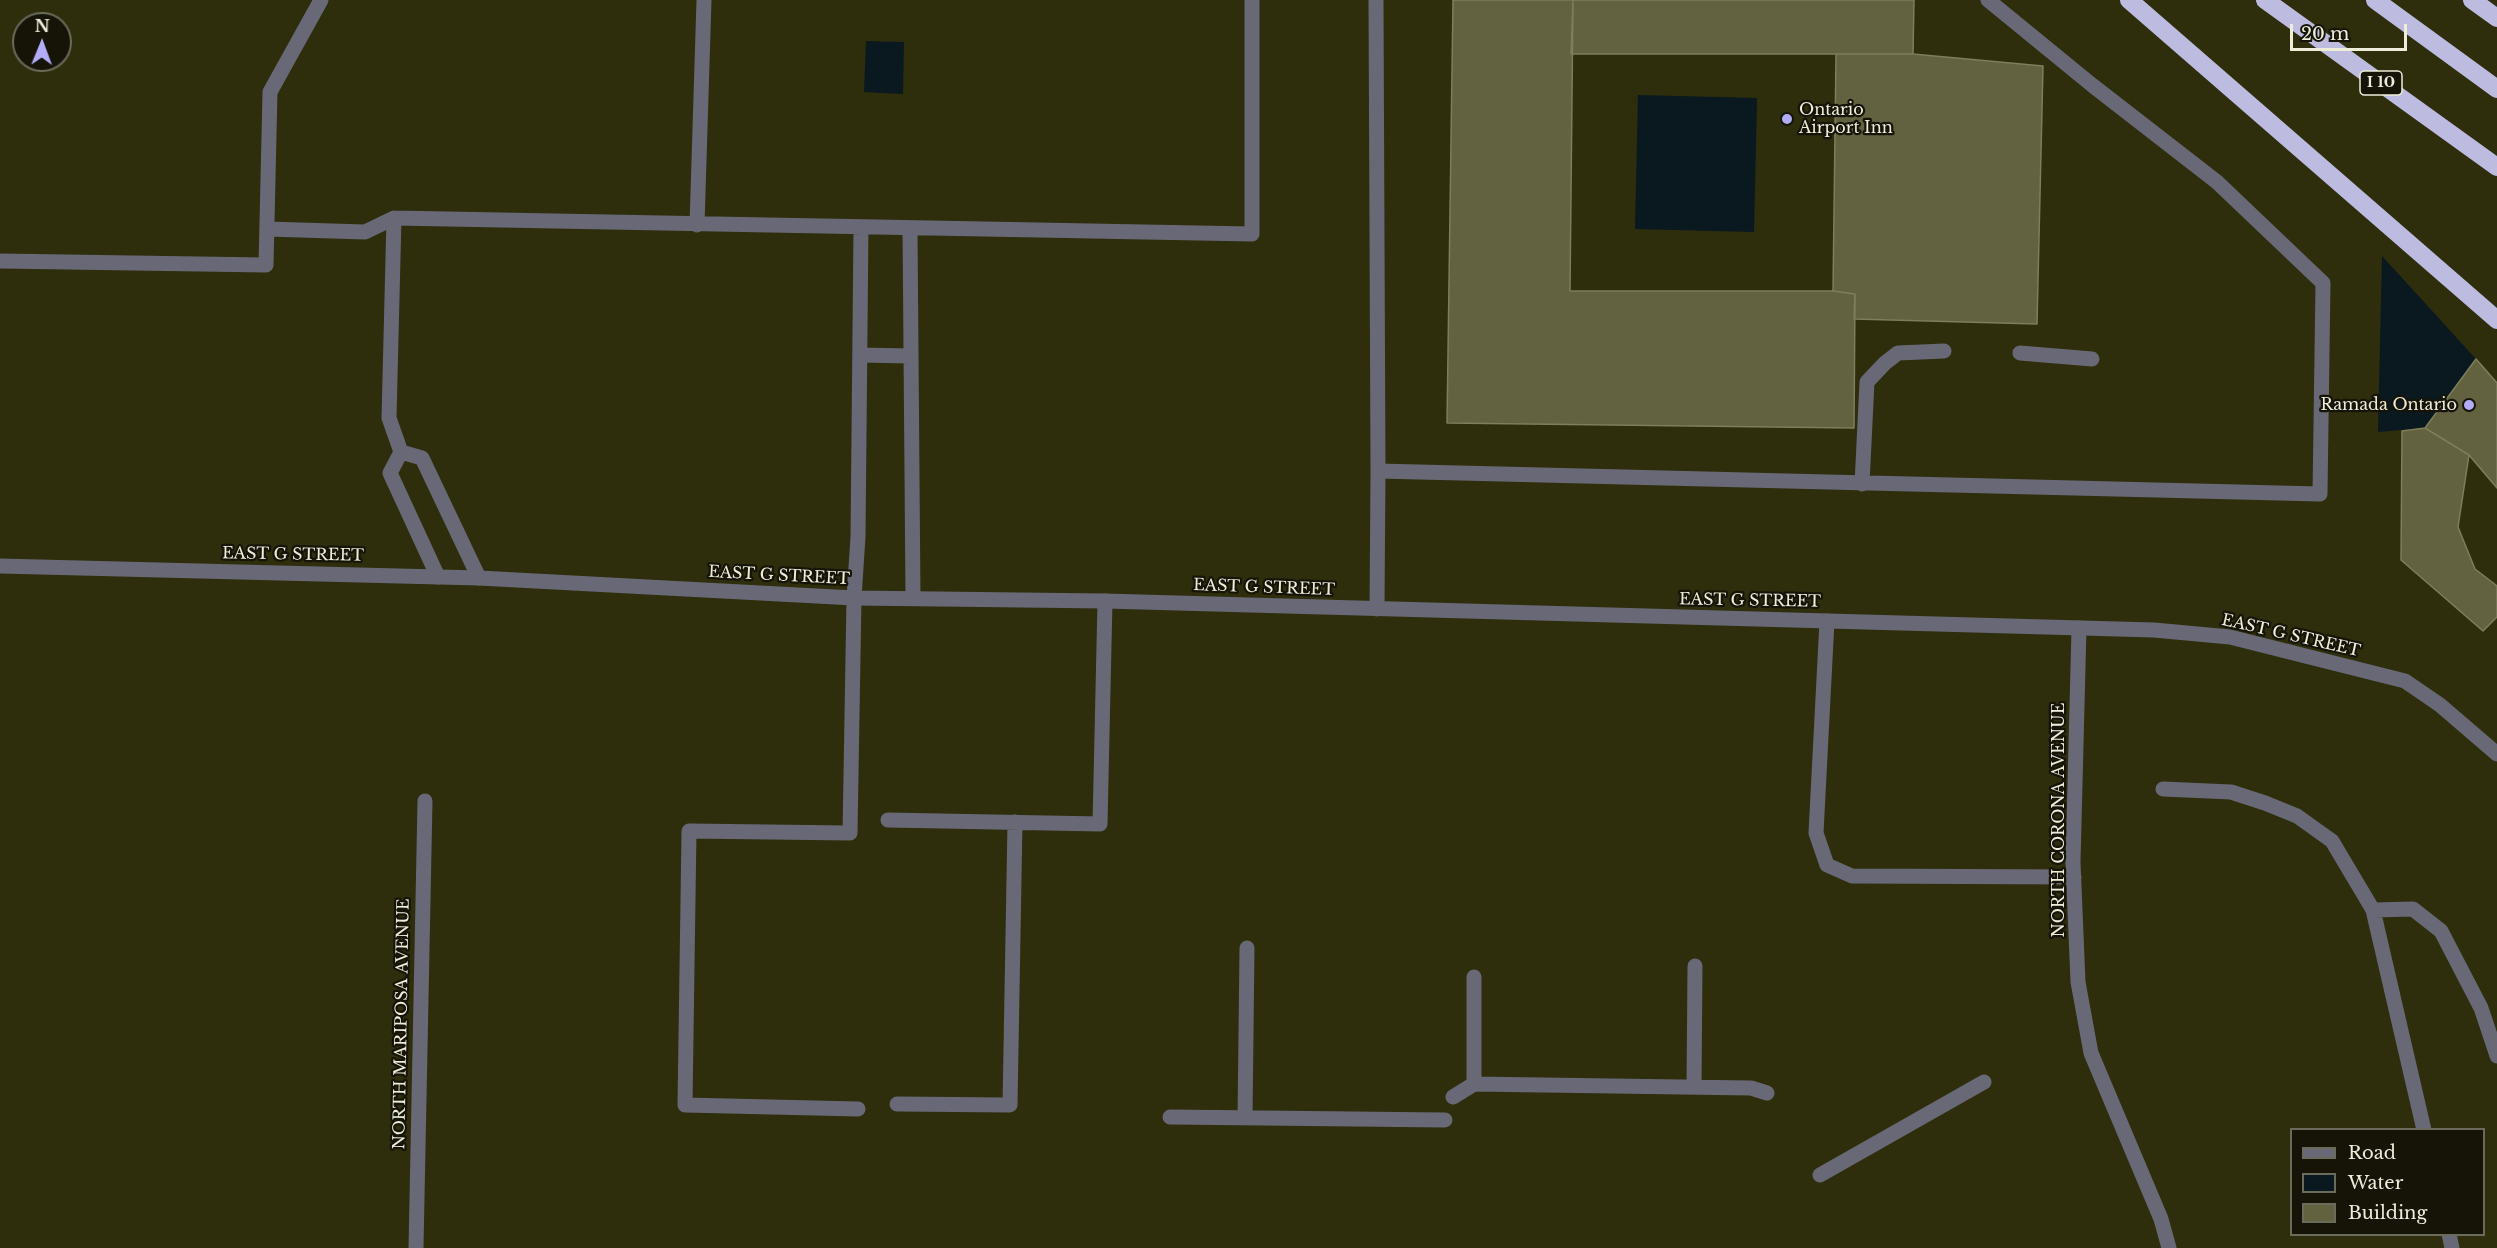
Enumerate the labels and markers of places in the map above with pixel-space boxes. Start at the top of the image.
place label: Ontario Airport Inn [1799,100,1893,138]
marker: Ontario Airport Inn [1780,112,1794,126]
place label: Ramada Ontario [2321,395,2457,415]
marker: Ramada Ontario [2462,398,2476,412]

